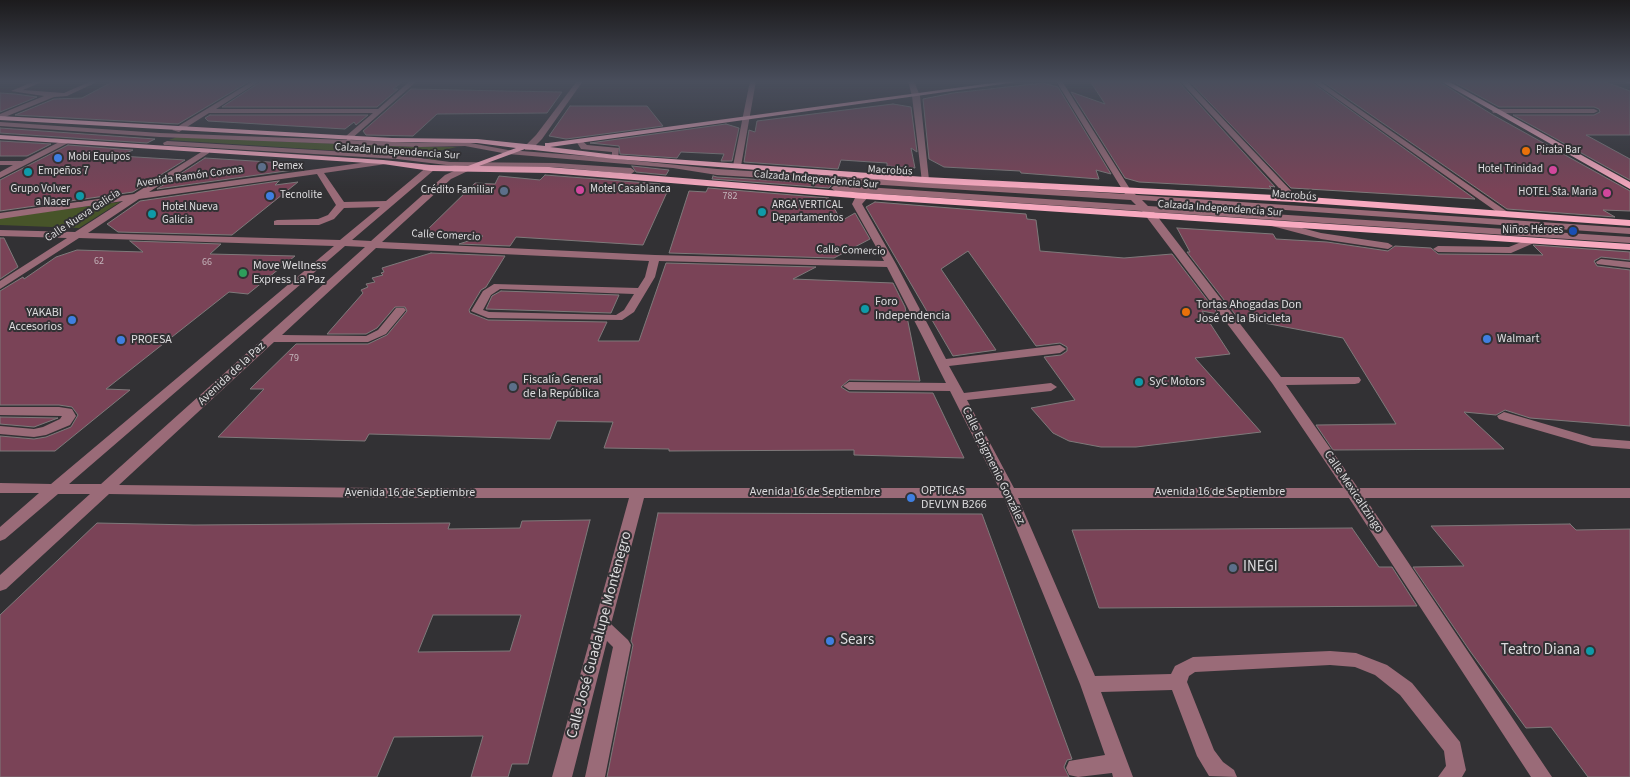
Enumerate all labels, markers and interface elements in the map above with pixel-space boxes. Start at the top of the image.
street label: Calzada Independencia Sur [334,141,460,163]
place label: Pirata Bar [1536,144,1581,158]
marker: Pirata Bar [1520,145,1532,157]
place label: Mobi Equipos [68,151,130,165]
marker: Mobi Equipos [52,152,64,164]
place label: Pemex [272,160,303,174]
marker: Pemex [256,161,268,173]
street label: Avenida Ramón Corona [136,163,244,191]
street label: Macrobús [867,163,913,179]
place label: Hotel Trinidad [1478,163,1543,177]
marker: Hotel Trinidad [1547,164,1559,176]
place label: Empeños 7 [38,165,89,179]
marker: Empeños 7 [22,166,34,178]
street label: Calzada Independencia Sur [753,168,879,192]
place label: Grupo Volver a Nacer [11,183,70,209]
place label: Motel Casablanca [590,183,671,197]
place label: Crédito Familiar [421,184,494,198]
marker: Motel Casablanca [574,184,586,196]
marker: Crédito Familiar [498,185,510,197]
place label: HOTEL Sta. Maria [1518,186,1597,200]
street label: Calle Nueva Galicia [43,187,123,245]
marker: HOTEL Sta. Maria [1601,187,1613,199]
street label: Macrobús [1271,188,1317,204]
place label: Tecnolite [280,189,322,203]
marker: Grupo Volver a Nacer [74,190,86,202]
marker: Tecnolite [264,190,276,202]
house number: 782 [723,191,737,203]
street label: Calzada Independencia Sur [1157,198,1283,220]
place label: ARGA VERTICAL Departamentos [772,199,843,225]
place label: Hotel Nueva Galicia [162,201,218,227]
marker: ARGA VERTICAL Departamentos [756,206,768,218]
marker: Hotel Nueva Galicia [146,208,158,220]
place label: Niños Héroes [1502,224,1563,238]
marker: Niños Héroes [1567,225,1579,237]
street label: Calle Comercio [411,228,481,244]
street label: Calle Comercio [816,243,886,259]
house number: 62 [94,256,104,268]
house number: 66 [202,257,212,269]
place label: Move Wellness Express La Paz [253,259,326,287]
marker: Move Wellness Express La Paz [237,267,249,279]
place label: Foro Independencia [875,295,950,323]
place label: Tortas Ahogadas Don José de la Bicicleta [1196,298,1302,326]
marker: Foro Independencia [859,303,871,315]
place label: YAKABI Accesorios [9,306,62,334]
marker: Tortas Ahogadas Don José de la Bicicleta [1180,306,1192,318]
marker: YAKABI Accesorios [66,314,78,326]
place label: Walmart [1497,332,1540,346]
place label: PROESA [131,333,172,347]
marker: Walmart [1481,333,1493,345]
marker: PROESA [115,334,127,346]
street label: Avenida de la Paz [195,339,269,409]
house number: 79 [289,353,299,365]
place label: Fiscalía General de la República [523,373,602,401]
place label: SyC Motors [1149,375,1205,389]
marker: SyC Motors [1133,376,1145,388]
marker: Fiscalía General de la República [507,381,519,393]
street label: Calle Epigmenio González [958,405,1028,527]
street label: Calle Mexicaltzingo [1320,448,1386,536]
place label: OPTICAS DEVLYN B266 [921,484,987,512]
street label: Avenida 16 de Septiembre [750,485,880,499]
street label: Avenida 16 de Septiembre [1155,485,1285,499]
street label: Avenida 16 de Septiembre [345,486,475,500]
marker: OPTICAS DEVLYN B266 [905,492,917,504]
street label: Calle José Guadalupe Montenegro [564,530,636,740]
place label: INEGI [1243,559,1278,577]
marker: INEGI [1227,562,1239,574]
place label: Sears [840,632,874,650]
marker: Sears [824,635,836,647]
place label: Teatro Diana [1501,642,1580,660]
marker: Teatro Diana [1584,645,1596,657]

